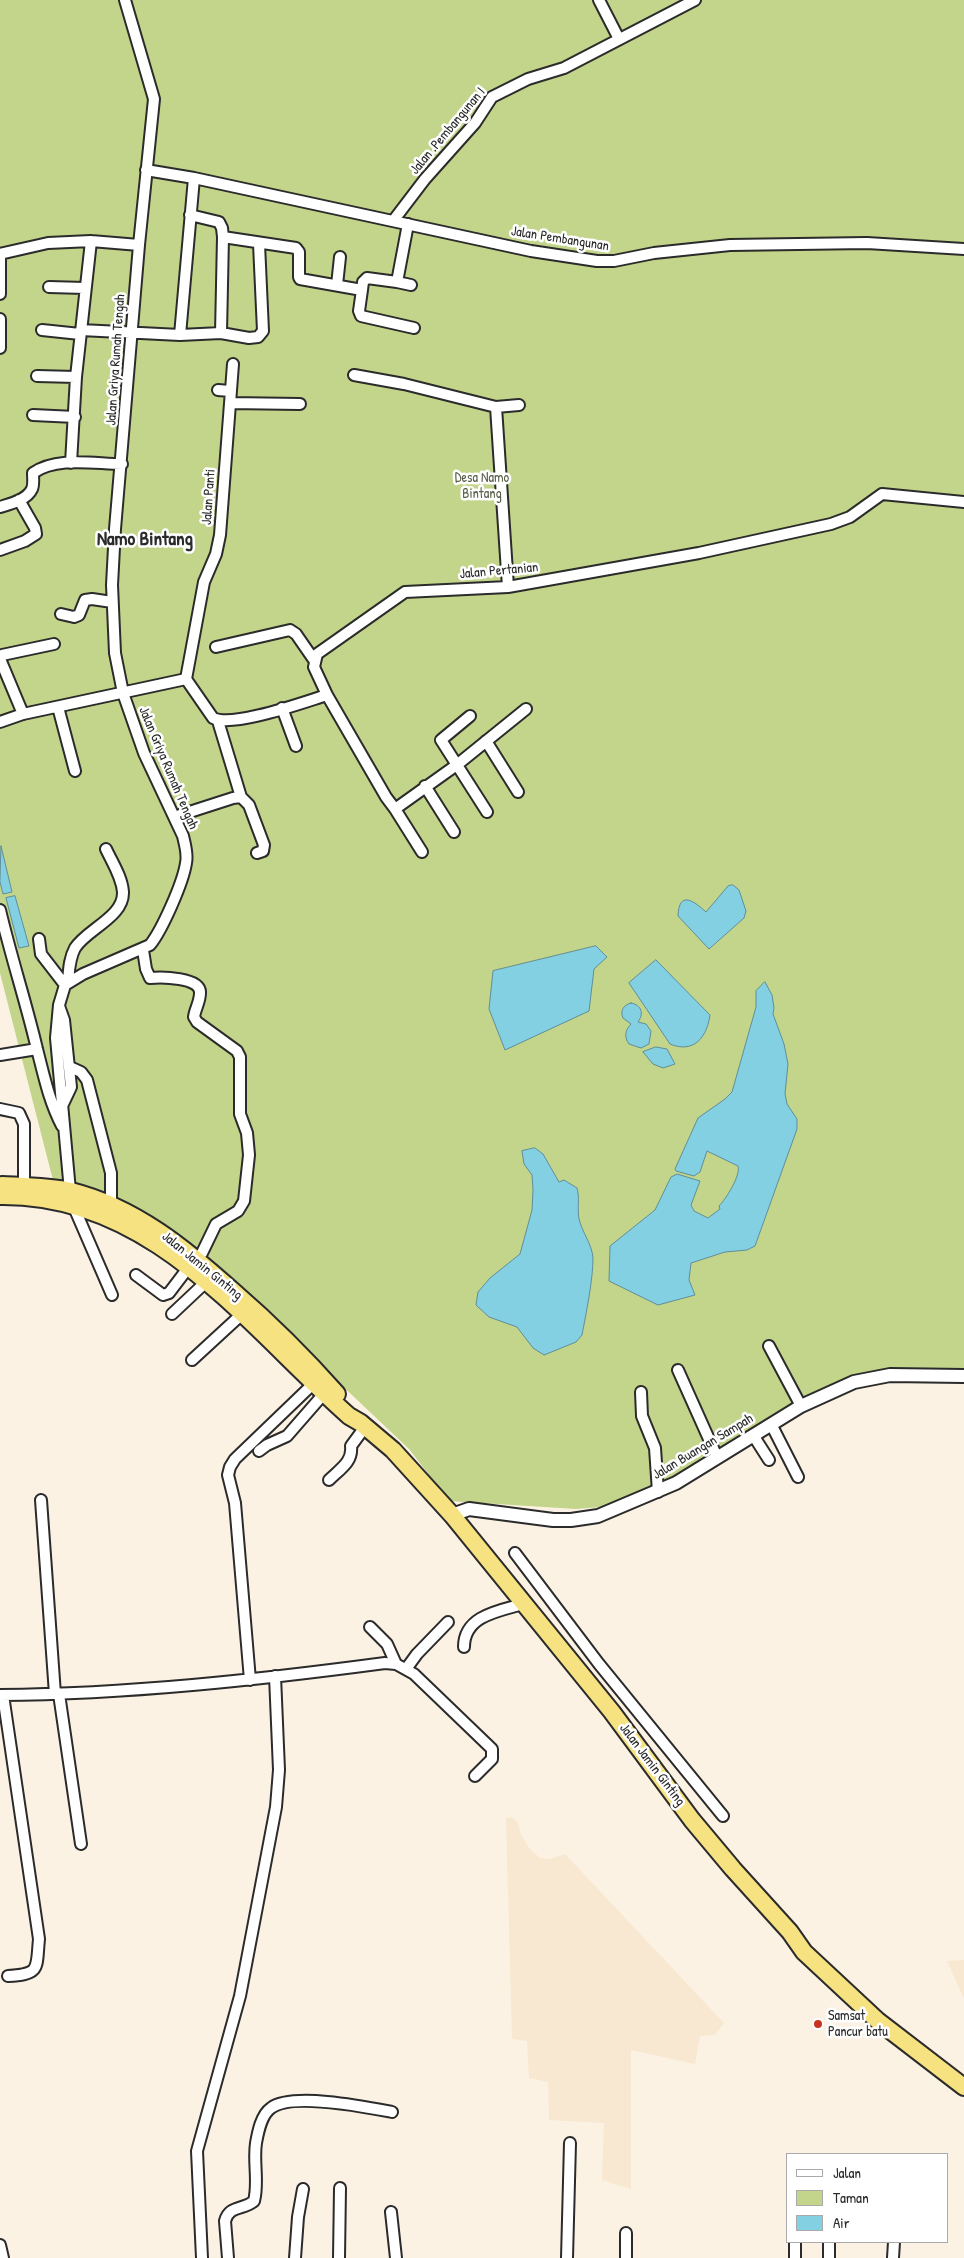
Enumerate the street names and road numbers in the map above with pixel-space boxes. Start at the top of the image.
street label: Jalan .Pembangunan I [407,84,489,178]
street label: Jalan Pembangunan [510,223,610,255]
street label: Jalan Griya Rumah Tengah [103,294,129,426]
street label: Jalan Panti [199,469,219,525]
street label: Jalan Pertanian [459,559,539,583]
street label: Jalan Griya Rumah Tengah [135,704,201,832]
street label: Jalan Jamin Ginting [158,1228,246,1304]
street label: Jalan Buangan Sampah [650,1410,756,1484]
street label: Jalan Jamin Ginting [616,1720,688,1810]

